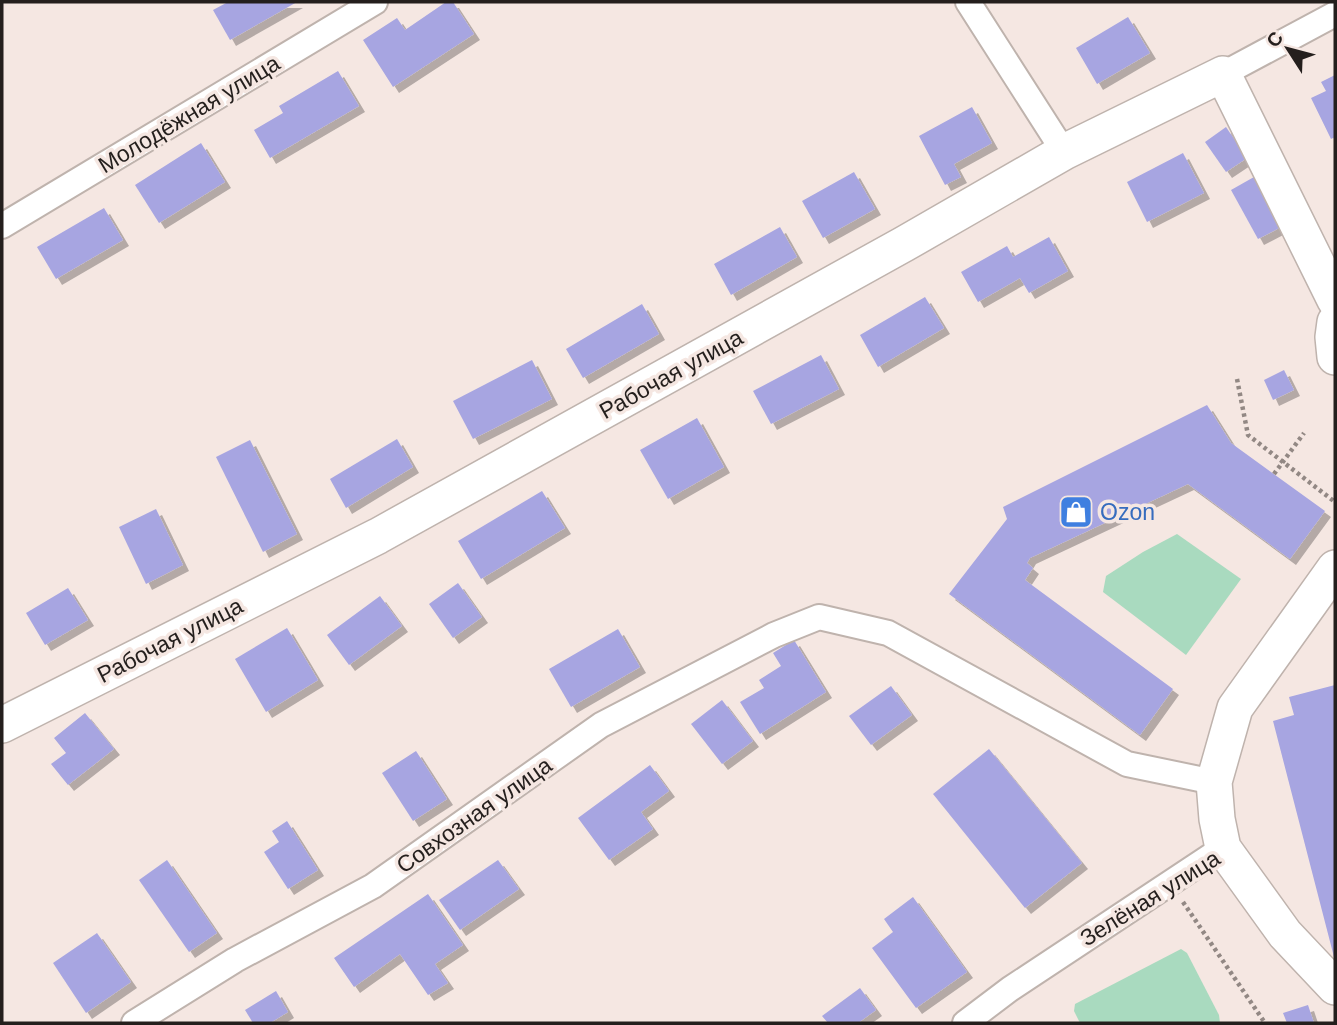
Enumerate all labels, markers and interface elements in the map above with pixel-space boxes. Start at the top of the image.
north arrow [1253,14,1323,84]
text: С [1262,27,1287,51]
street label: Молодёжная улица [94,49,285,178]
street label: Рабочая улица [595,324,747,424]
shop icon: Ozon [1057,493,1095,531]
place label: Ozon [1100,499,1155,525]
street label: Рабочая улица [93,592,247,688]
street label: Совхозная улица [391,752,557,878]
street label: Зелёная улица [1075,845,1225,951]

